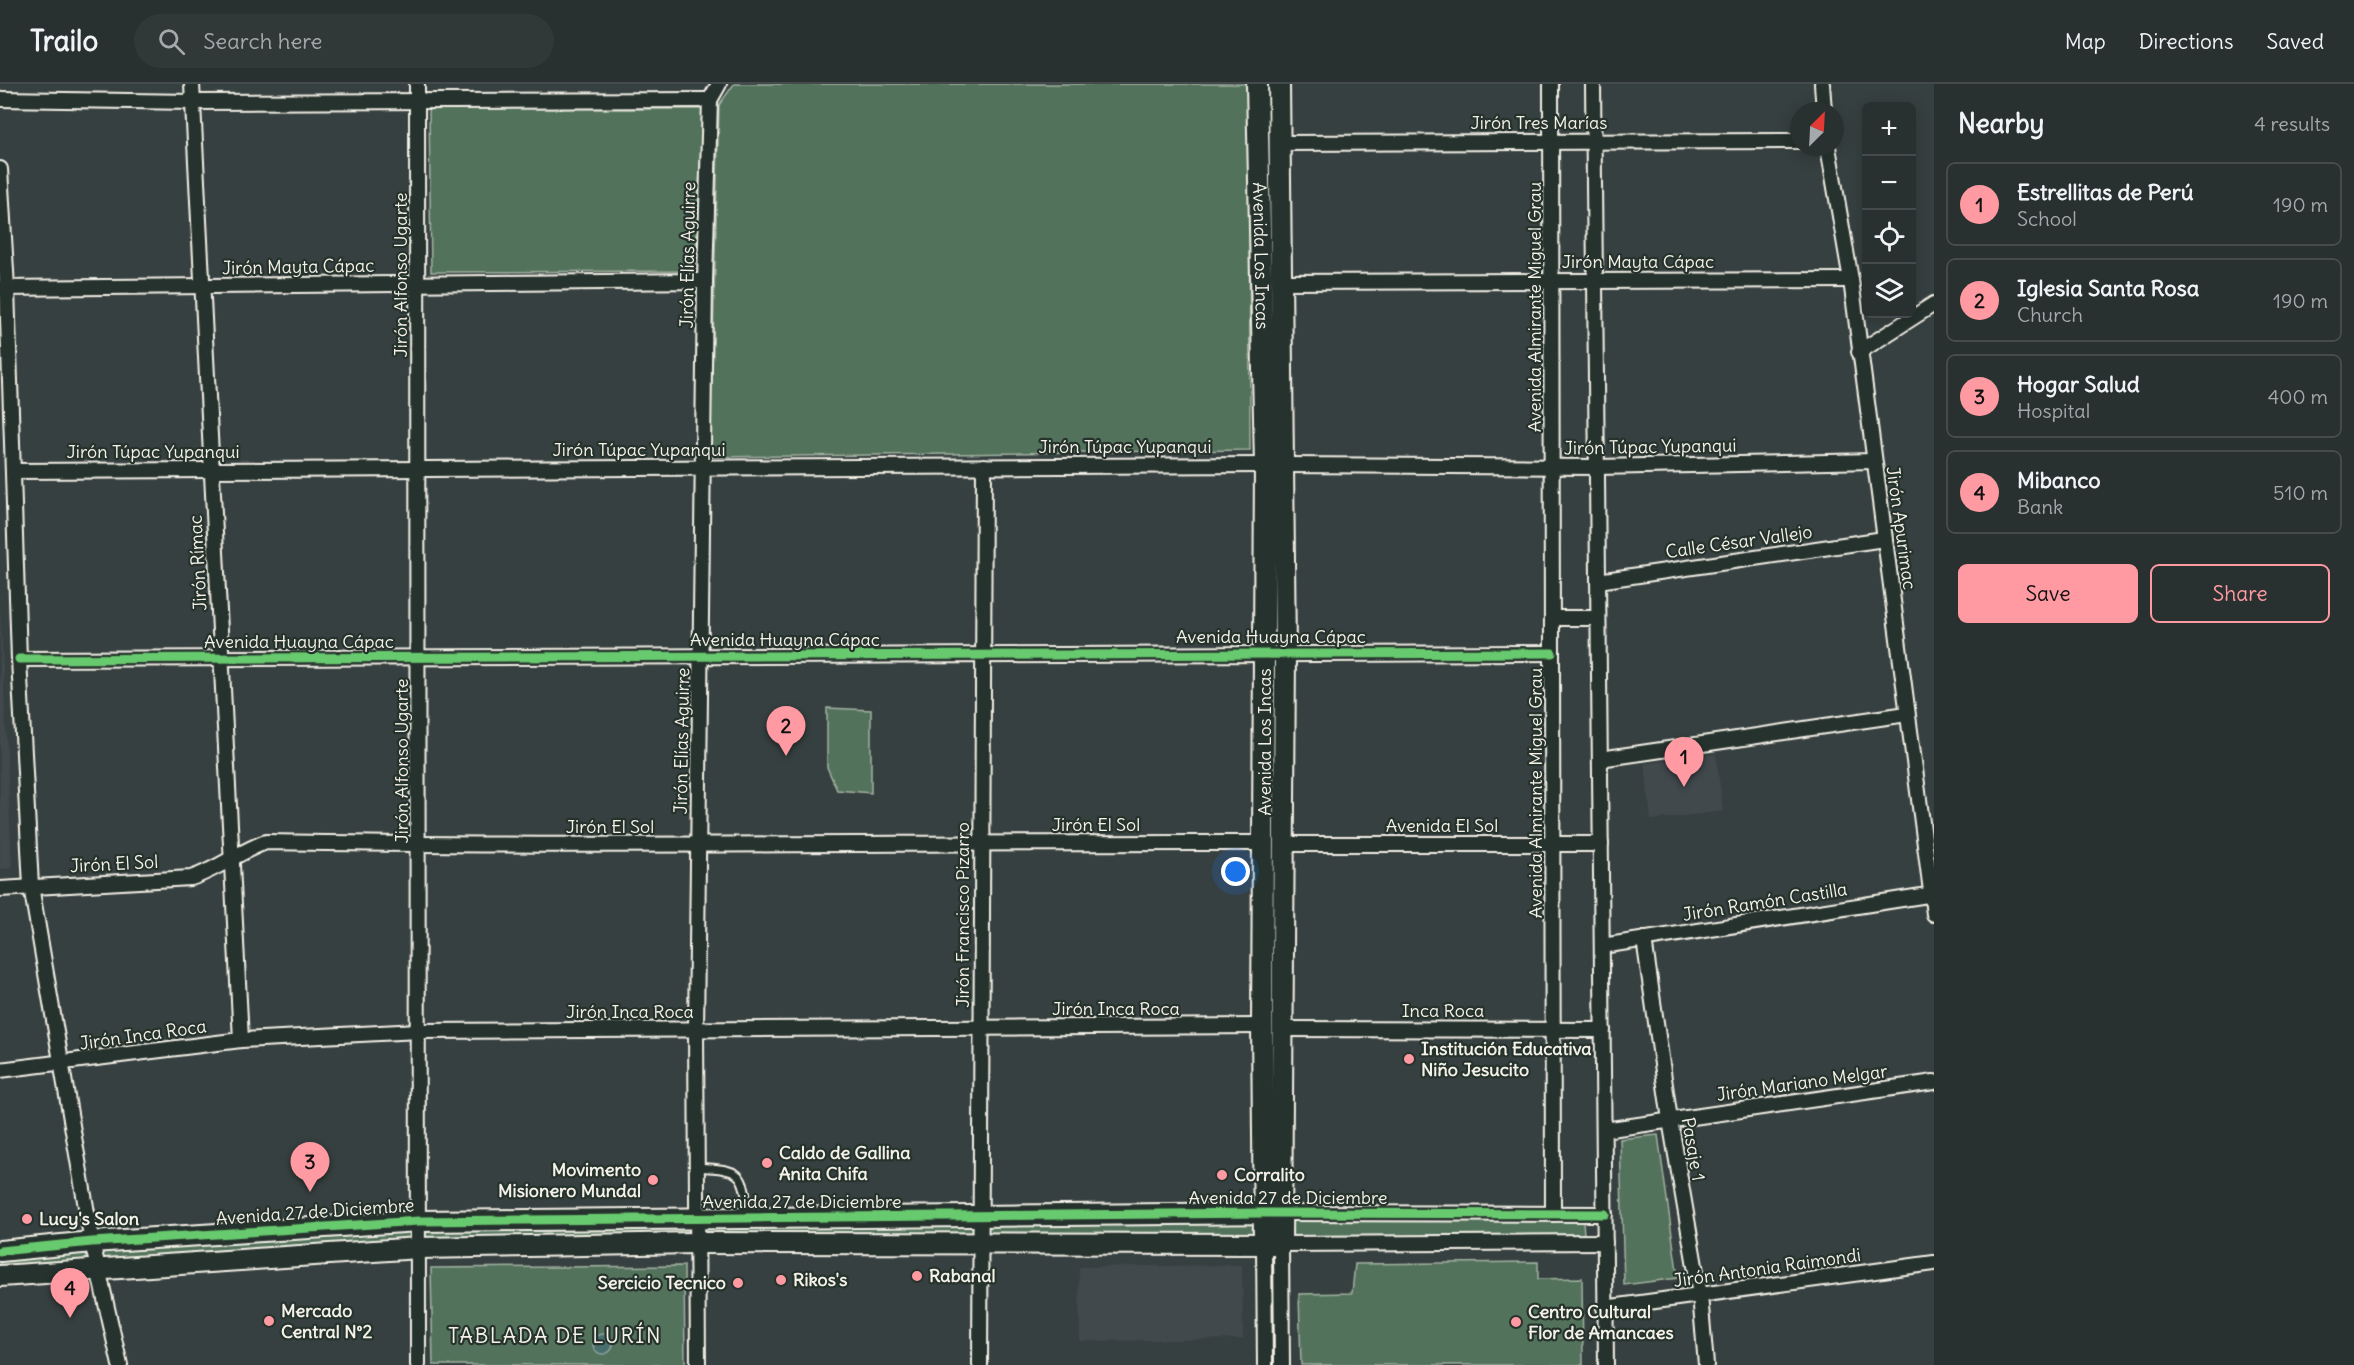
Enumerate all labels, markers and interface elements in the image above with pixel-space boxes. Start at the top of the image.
search box [134,14,554,68]
text: Trailo [30,23,98,59]
icon: search [155,25,188,58]
text: Search here [203,27,322,55]
text: Map [2065,28,2106,55]
text: Directions [2139,28,2233,55]
text: Saved [2266,28,2324,55]
north arrow [1790,102,1844,156]
map controls [1862,102,1916,318]
button: + [1862,102,1916,156]
text: Nearby [1958,107,2044,140]
street label: Jirón Tres Marías [1470,111,1608,134]
text: 4 results [2254,111,2330,136]
button: − [1862,156,1916,210]
text: Estrellitas de Perú [2017,178,2194,206]
street label: Jirón Elías Aguirre [675,181,700,329]
street label: Avenida Los Incas [1248,182,1274,330]
street label: Avenida Almirante Miguel Grau [1523,182,1546,432]
street label: Jirón Alfonso Ugarte [389,192,412,358]
text: 1 [1976,192,1983,217]
text: 190 m [2273,192,2328,217]
text: School [2017,206,2077,231]
button: locate [1862,210,1916,264]
street label: Jirón Mayta Cápac [1562,250,1714,273]
street label: Jirón Mayta Cápac [222,254,374,279]
button: layers [1862,264,1916,318]
text: Iglesia Santa Rosa [2017,274,2199,302]
text: 2 [1974,288,1985,313]
text: 190 m [2273,288,2328,313]
text: Church [2017,302,2083,327]
text: Hogar Salud [2017,370,2140,398]
text: 3 [1974,384,1985,409]
text: 400 m [2268,384,2328,409]
text: Hospital [2017,398,2090,423]
street label: Jirón Túpac Yupanqui [1563,433,1737,460]
street label: Jirón Túpac Yupanqui [1039,435,1211,458]
street label: Jirón Túpac Yupanqui [553,438,725,461]
street label: Jirón Túpac Yupanqui [67,440,239,463]
street label: Jirón Apurimac [1881,465,1922,591]
text: Mibanco [2017,466,2101,494]
text: 4 [1974,480,1985,505]
text: 510 m [2273,480,2328,505]
text: Bank [2017,494,2063,519]
street label: Jirón Rímac [184,514,211,612]
street label: Calle César Vallejo [1664,520,1814,563]
button: Save [1958,564,2138,623]
button: Share [2150,564,2330,623]
street label: Avenida Huayna Cápac [1176,625,1366,648]
street label: Avenida Huayna Cápac [690,628,880,651]
street label: Avenida Huayna Cápac [204,630,394,653]
street label: Jirón Elías Aguirre [669,667,694,815]
street label: Avenida Los Incas [1253,668,1276,816]
street label: Avenida Almirante Miguel Grau [1524,668,1547,918]
street label: Jirón Alfonso Ugarte [390,678,413,844]
pin: 2 [766,706,806,756]
pin: 1 [1664,738,1704,787]
street label: Jirón El Sol [1052,813,1140,836]
street label: Avenida El Sol [1386,814,1498,837]
street label: Jirón El Sol [566,815,654,838]
street label: Jirón Francisco Pizarro [951,822,974,1008]
street label: Jirón El Sol [69,850,159,877]
your location [1221,857,1250,886]
street label: Jirón Ramón Castilla [1681,877,1849,926]
street label: Jirón Inca Roca [1052,997,1180,1020]
street label: Inca Roca [1402,999,1484,1022]
street label: Jirón Inca Roca [566,1000,694,1023]
street label: Jirón Inca Roca [78,1014,208,1055]
place label: Institución Educativa Niño Jesucito [1421,1037,1592,1081]
marker: Institución Educativa Niño Jesucito [1402,1052,1416,1066]
street label: Jirón Mariano Melgar [1715,1059,1890,1106]
street label: Pasaje 1 [1677,1115,1710,1183]
place label: Caldo de Gallina Anita Chifa [779,1141,911,1185]
pin: 3 [290,1142,330,1192]
marker: Caldo de Gallina Anita Chifa [760,1156,774,1170]
place label: Movimento Misionero Mundal [498,1158,641,1202]
place label: Corralito [1234,1163,1305,1186]
marker: Corralito [1215,1168,1229,1182]
marker: Movimento Misionero Mundal [646,1173,660,1187]
street label: Avenida 27 de Diciembre [1189,1186,1387,1209]
street label: Avenida 27 de Diciembre [703,1190,901,1213]
street label: Avenida 27 de Diciembre [215,1193,415,1230]
place label: Lucy's Salon [39,1207,140,1230]
marker: Lucy's Salon [20,1212,34,1226]
street label: Jirón Antonia Raimondi [1672,1243,1862,1292]
place label: Rabanal [929,1264,996,1287]
pin: 4 [50,1268,90,1318]
place label: Rikos's [793,1268,847,1291]
marker: Rabanal [910,1269,924,1283]
place label: Sercicio Tecnico [598,1271,726,1294]
marker: Rikos's [774,1273,788,1287]
marker: Sercicio Tecnico [731,1276,745,1290]
place label: Mercado Central N°2 [281,1299,373,1343]
place label: Centro Cultural Flor de Amancaes [1528,1300,1674,1344]
marker: Mercado Central N°2 [262,1314,276,1328]
marker: Centro Cultural Flor de Amancaes [1509,1315,1523,1329]
district label: TABLADA DE LURÍN [448,1322,662,1349]

